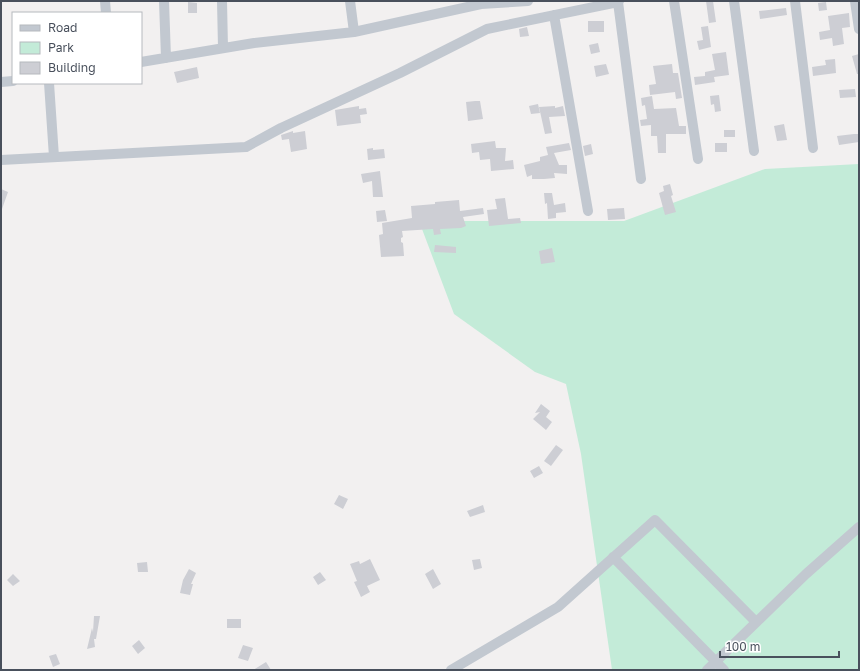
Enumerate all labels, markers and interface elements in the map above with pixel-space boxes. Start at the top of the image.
legend [12,12,142,84]
text: Road [48,20,77,35]
text: Park [48,40,74,55]
text: Building [48,60,96,75]
scale bar [720,633,839,659]
text: 100 m [726,639,760,654]

